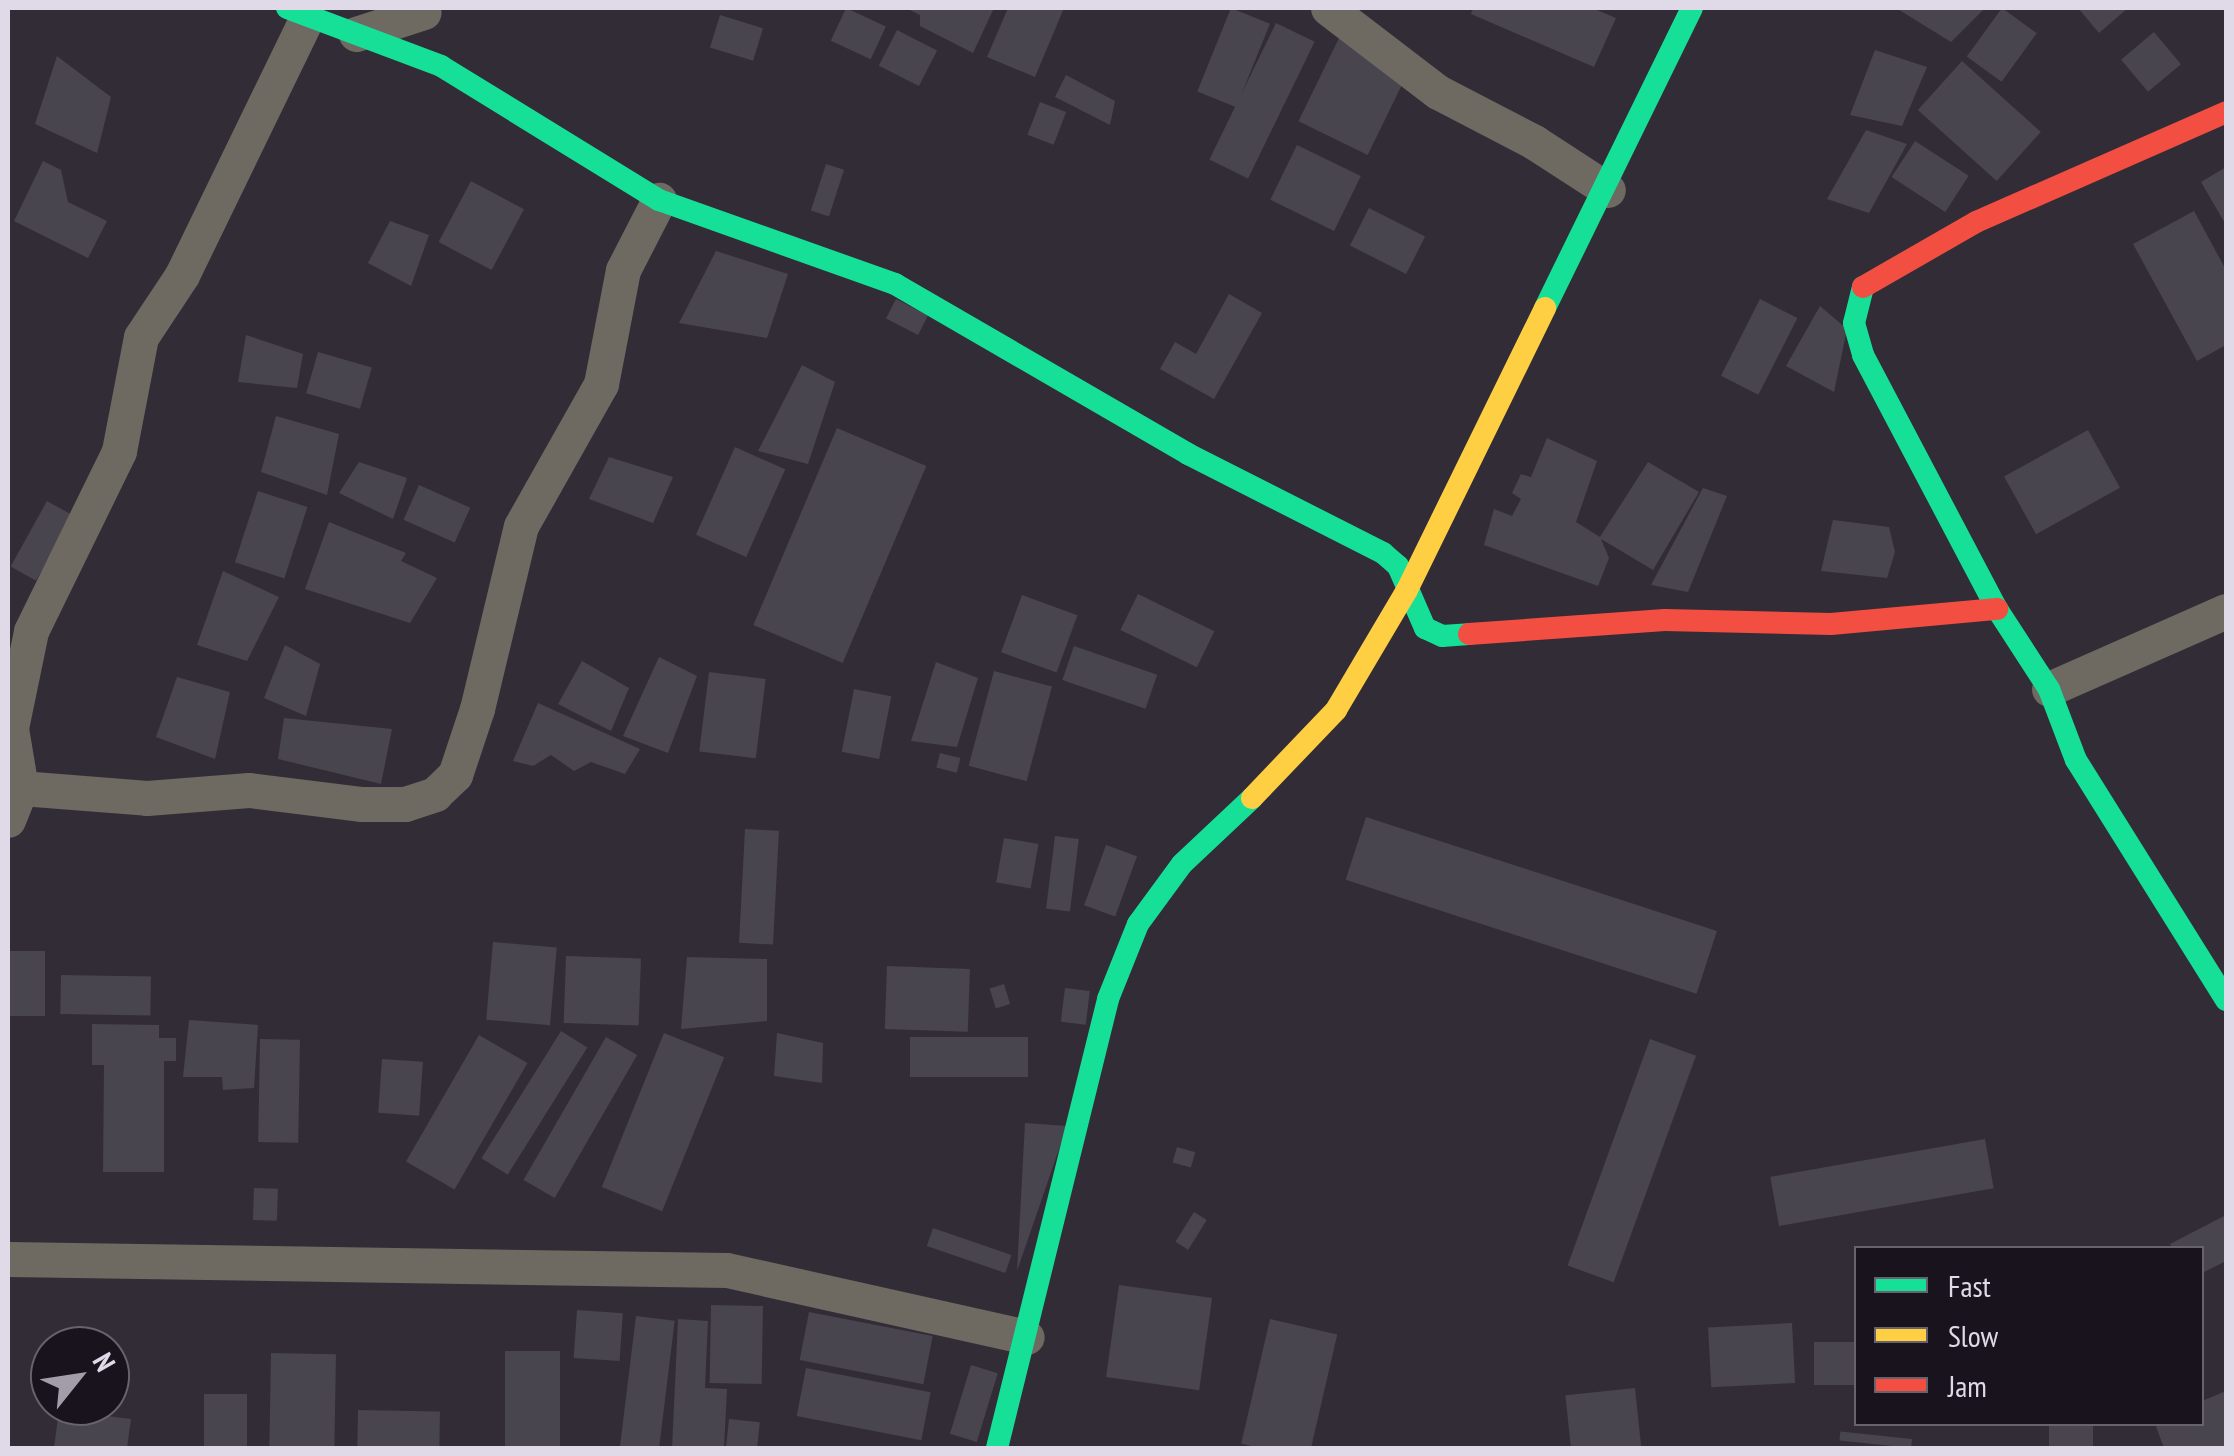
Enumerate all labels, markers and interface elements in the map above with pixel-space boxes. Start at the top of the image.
legend [1854,1246,2204,1426]
text: Fast [1948,1266,1991,1305]
text: Slow [1948,1316,1998,1355]
north arrow [30,1326,130,1426]
text: N [85,1346,124,1378]
text: Jam [1948,1366,1987,1405]

